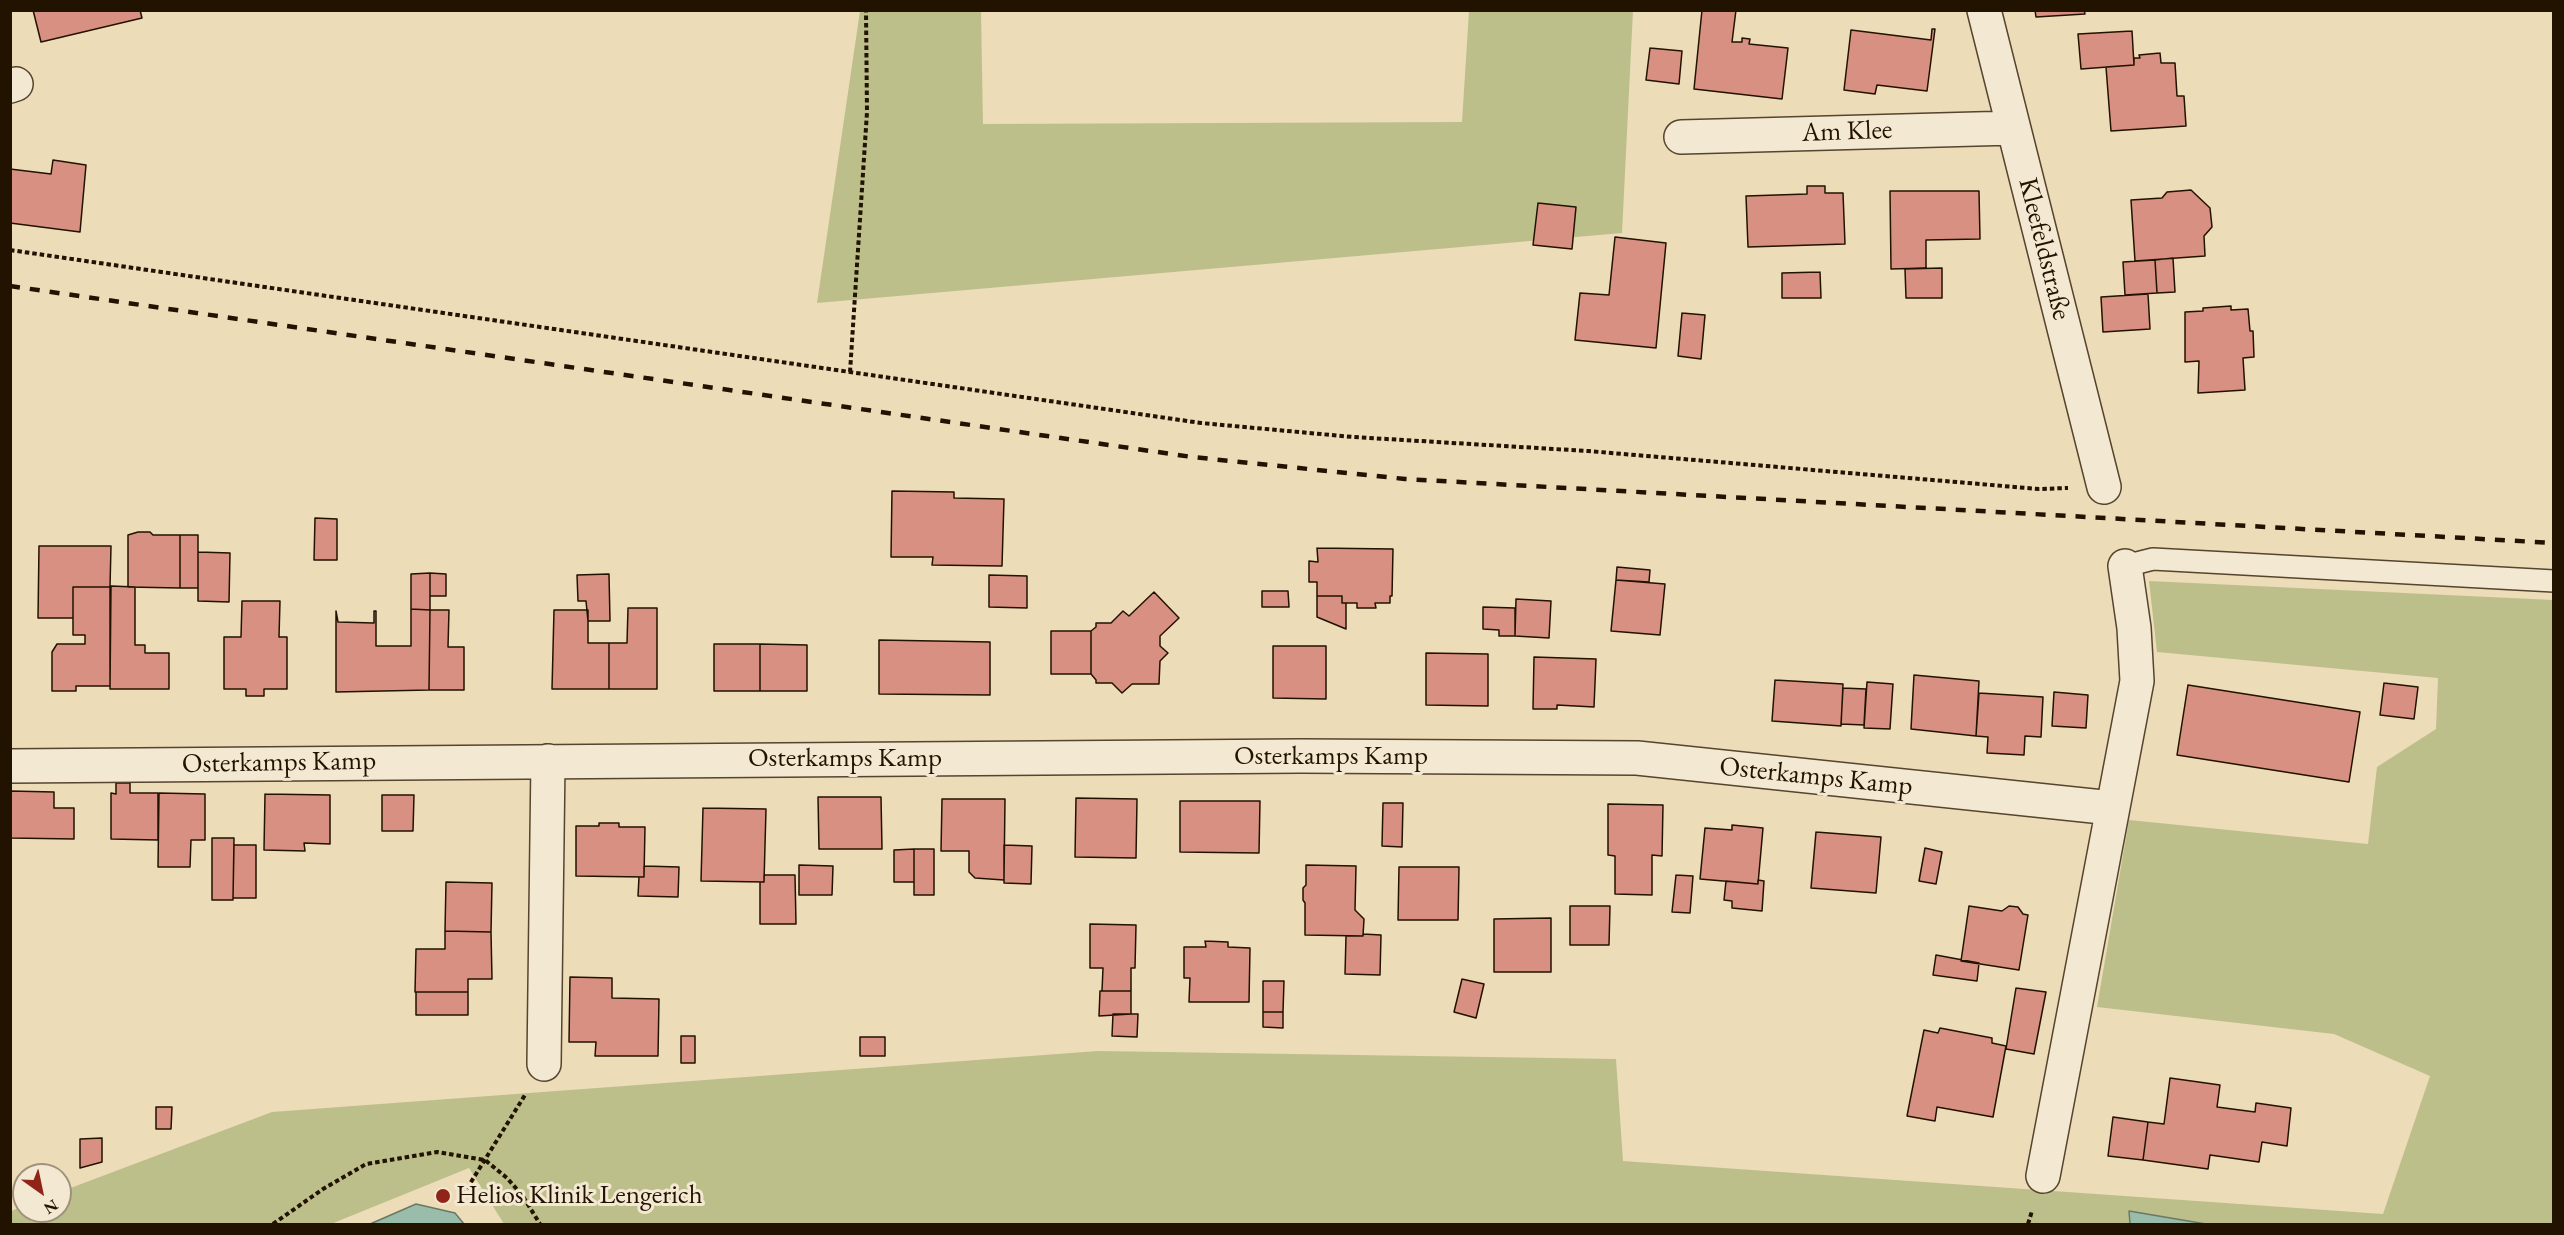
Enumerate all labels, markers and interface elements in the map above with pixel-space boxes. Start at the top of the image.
street label: Am Klee [1801,114,1893,150]
street label: Kleefeldstraße [2011,175,2077,323]
street label: Osterkamps Kamp [1234,741,1428,773]
street label: Osterkamps Kamp [748,743,942,775]
street label: Osterkamps Kamp [182,745,376,781]
street label: Osterkamps Kamp [1718,751,1914,803]
north arrow [12,1163,72,1223]
place label: Helios Klinik Lengerich [456,1180,703,1212]
marker: Helios Klinik Lengerich [434,1187,452,1205]
text: N [40,1195,62,1219]

